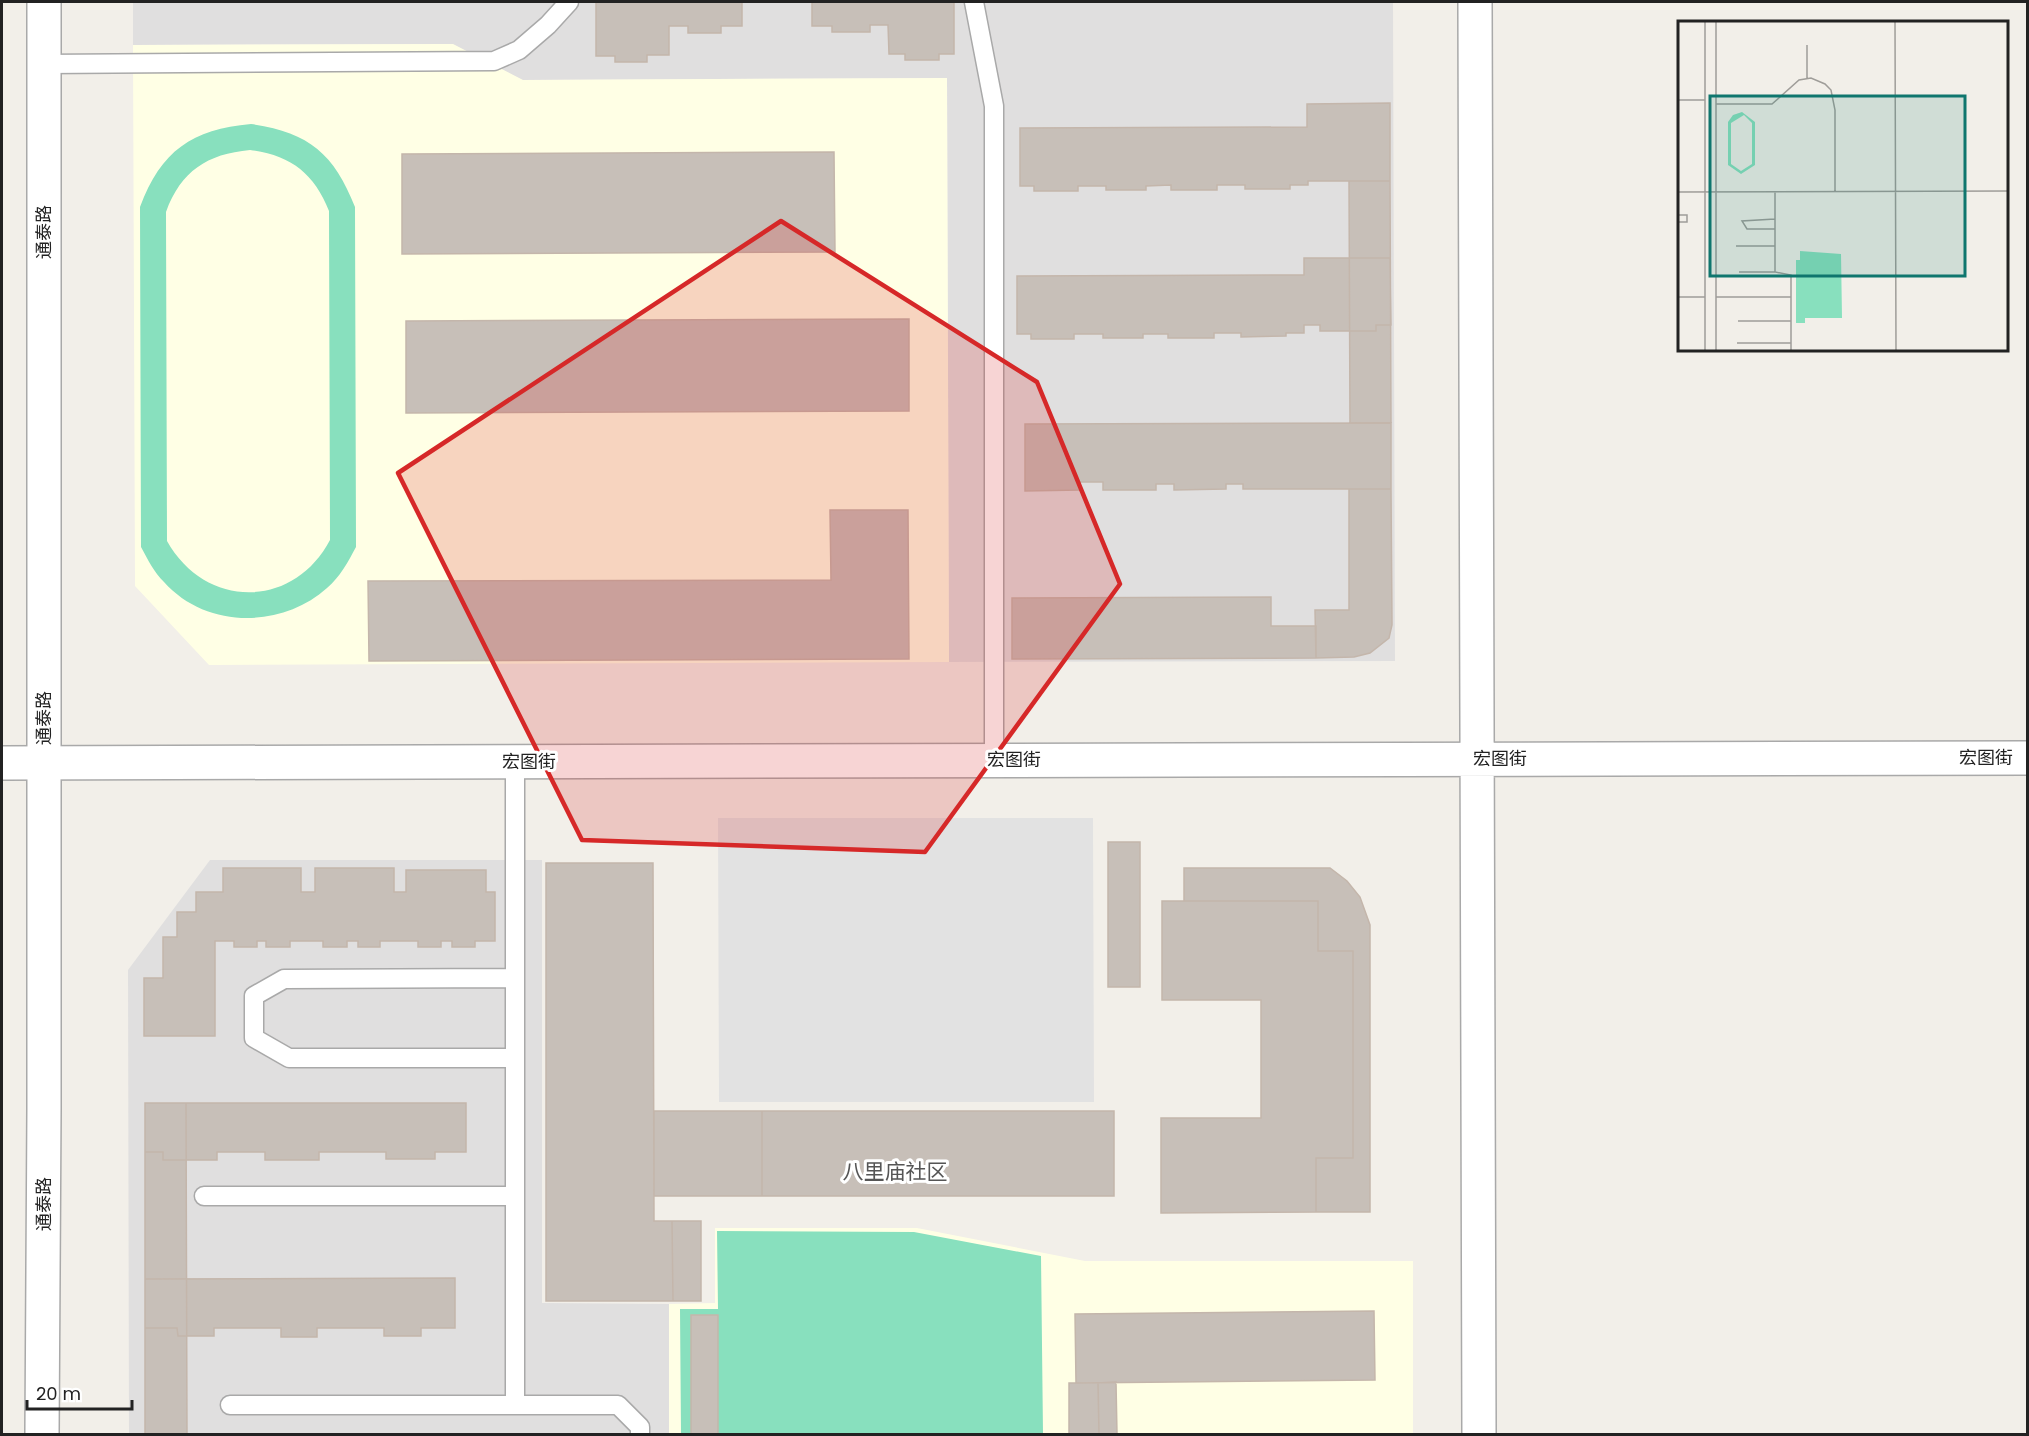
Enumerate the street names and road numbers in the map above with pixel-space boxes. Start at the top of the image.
street label: 通泰路 [31,205,56,259]
street label: 通泰路 [31,691,56,745]
street label: 宏图街 [1959,745,2013,770]
street label: 宏图街 [1473,746,1527,771]
street label: 宏图街 [987,747,1041,772]
street label: 宏图街 [502,749,556,774]
street label: 通泰路 [31,1177,56,1231]

